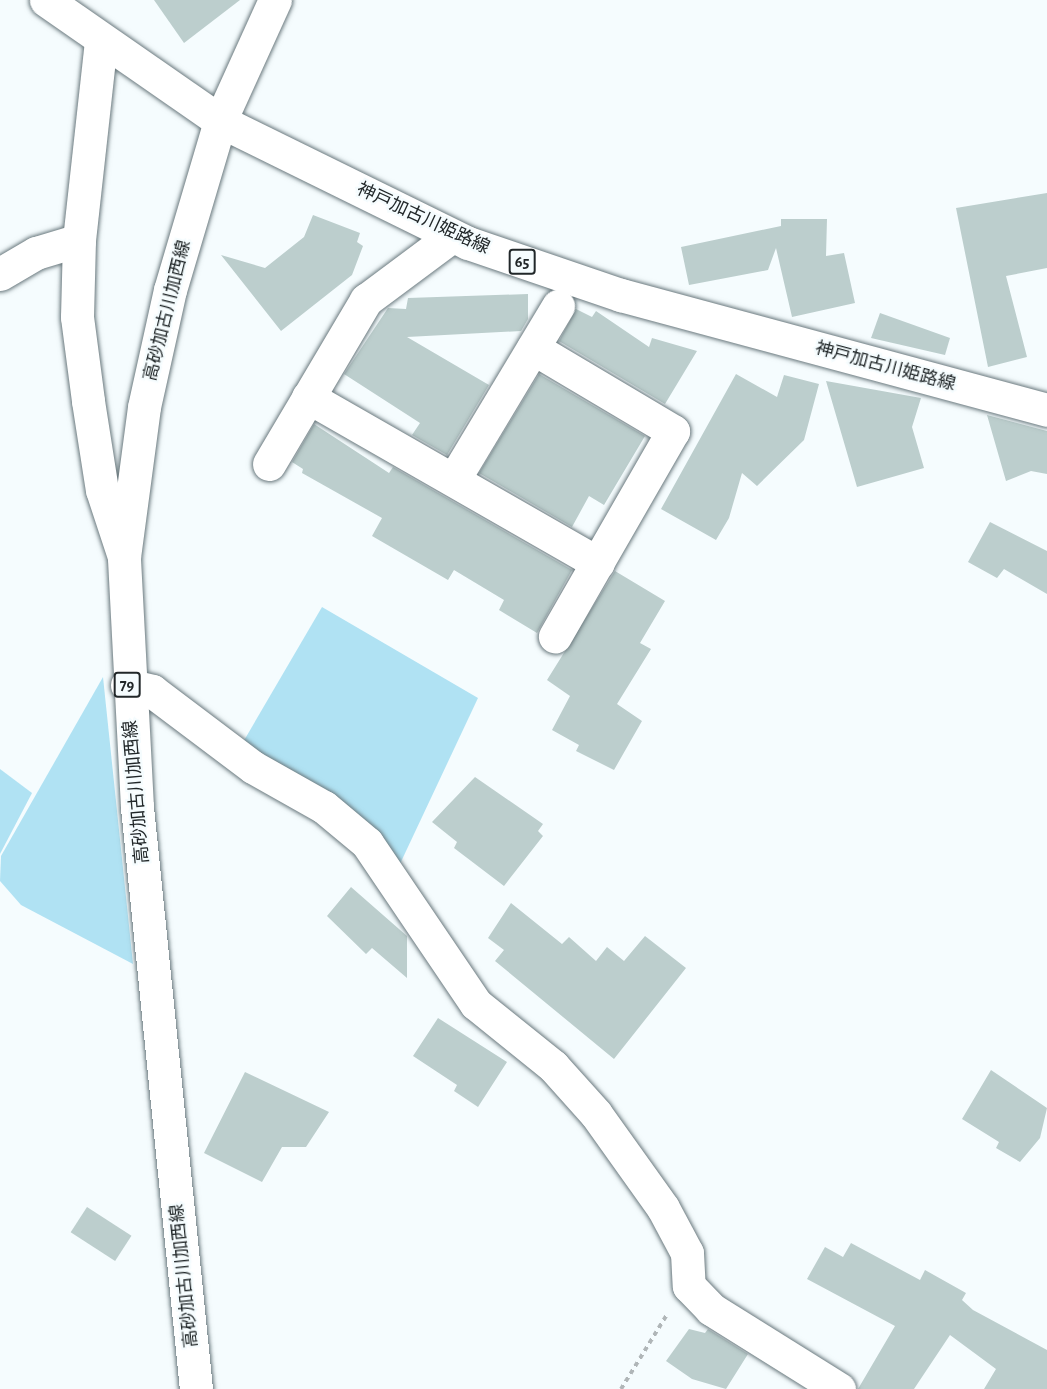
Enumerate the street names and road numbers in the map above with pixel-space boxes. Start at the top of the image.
street label: 神戸加古川姫路線 [353,179,493,259]
street label: 高砂加古川加西線 [140,239,196,383]
road number: 65 [508,249,536,275]
street label: 神戸加古川姫路線 [813,338,957,396]
road number: 79 [114,672,140,698]
street label: 高砂加古川加西線 [120,719,154,865]
street label: 高砂加古川加西線 [167,1203,203,1349]

